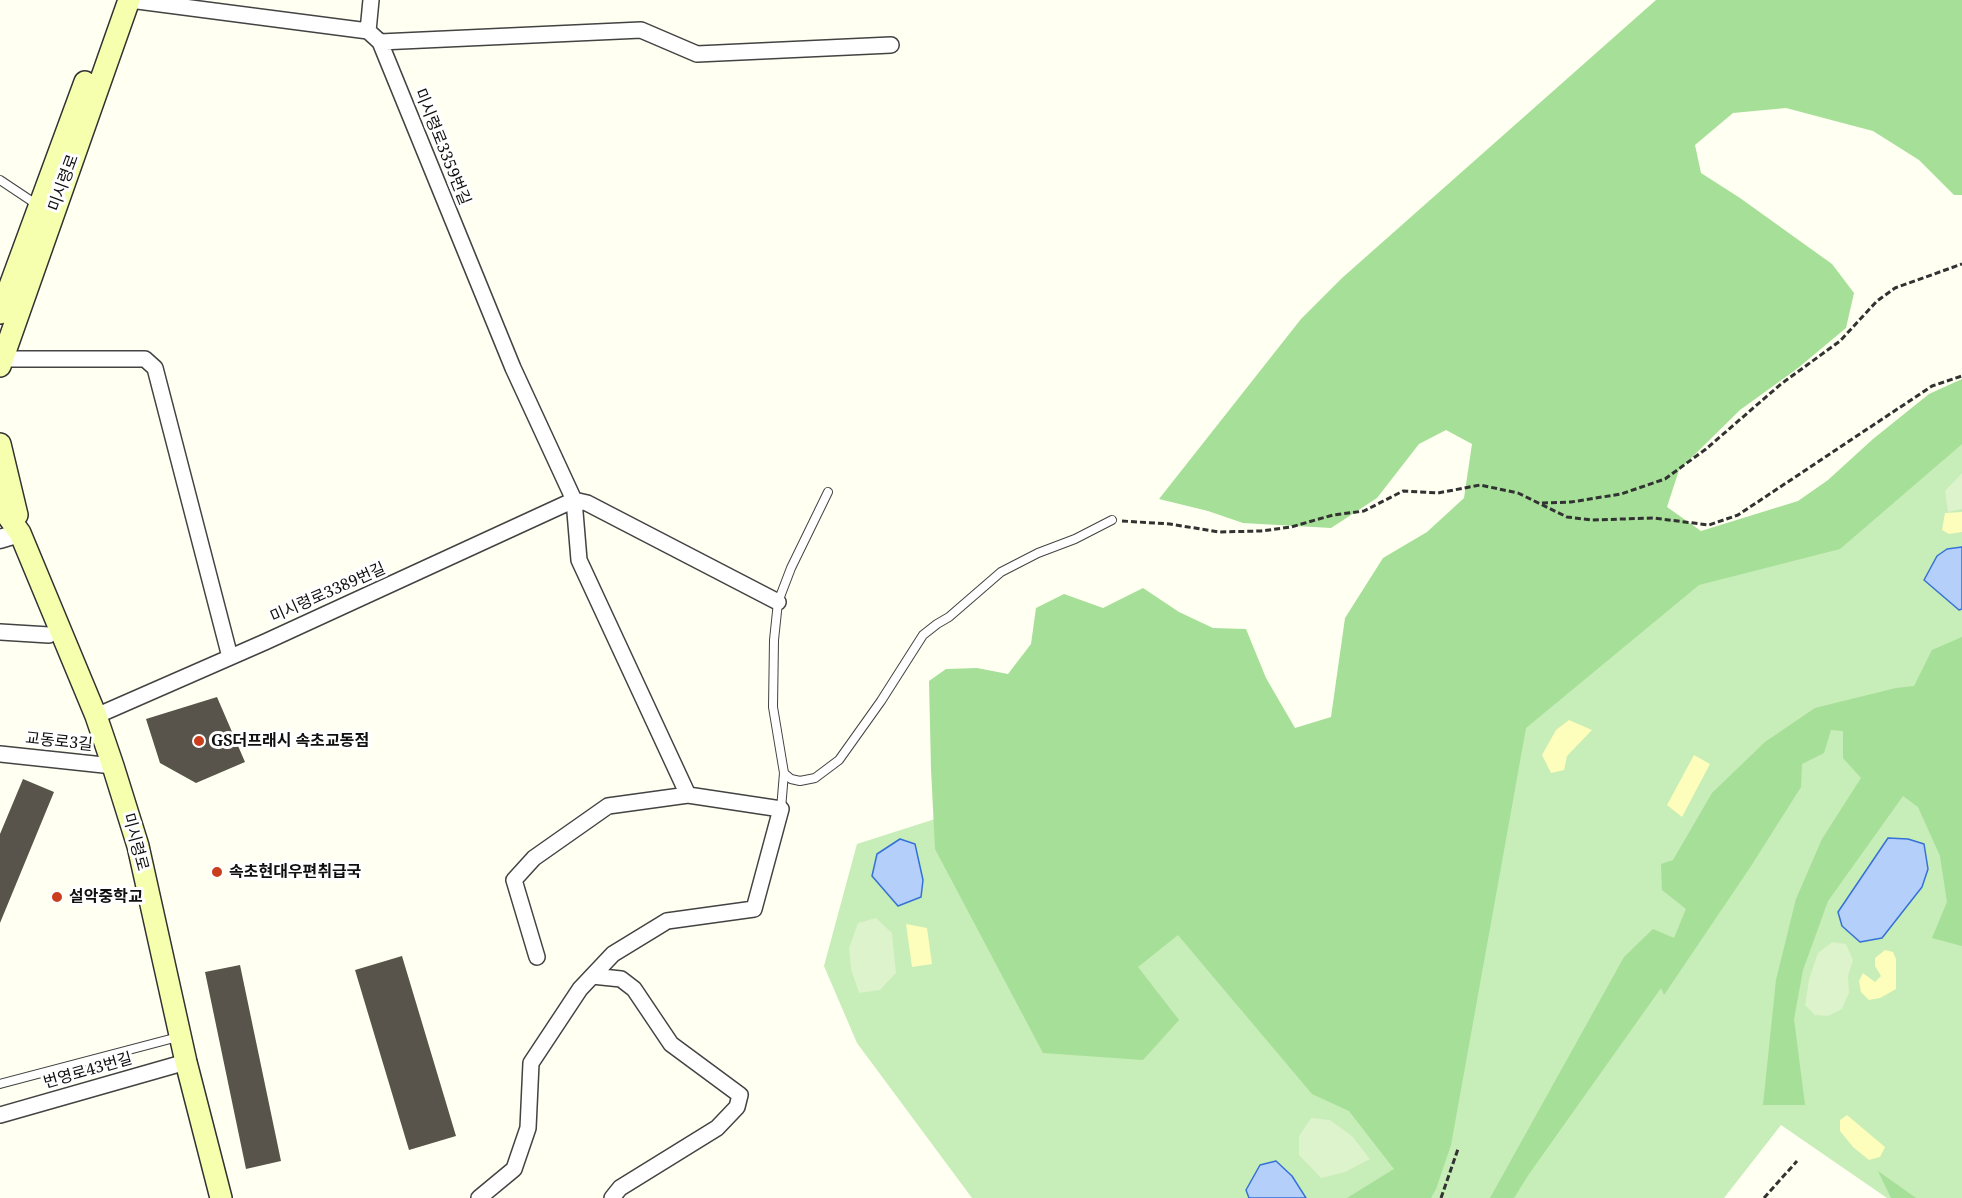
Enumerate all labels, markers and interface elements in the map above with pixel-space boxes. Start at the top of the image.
street label: 미시령로3359번길 [410,86,474,208]
street label: 미시령로 [45,152,83,214]
street label: 미시령로3389번길 [267,559,389,627]
street label: 교동로3길 [24,729,94,755]
place label: GS더프래시 속초교동점 [211,731,369,751]
marker: GS더프래시 속초교동점 [192,734,206,748]
street label: 미시령로 [118,811,152,873]
place label: 속초현대우편취급국 [229,862,361,882]
marker: 속초현대우편취급국 [210,865,224,879]
place label: 설악중학교 [69,887,143,907]
marker: 설악중학교 [50,890,64,904]
street label: 번영로43번길 [41,1049,135,1093]

